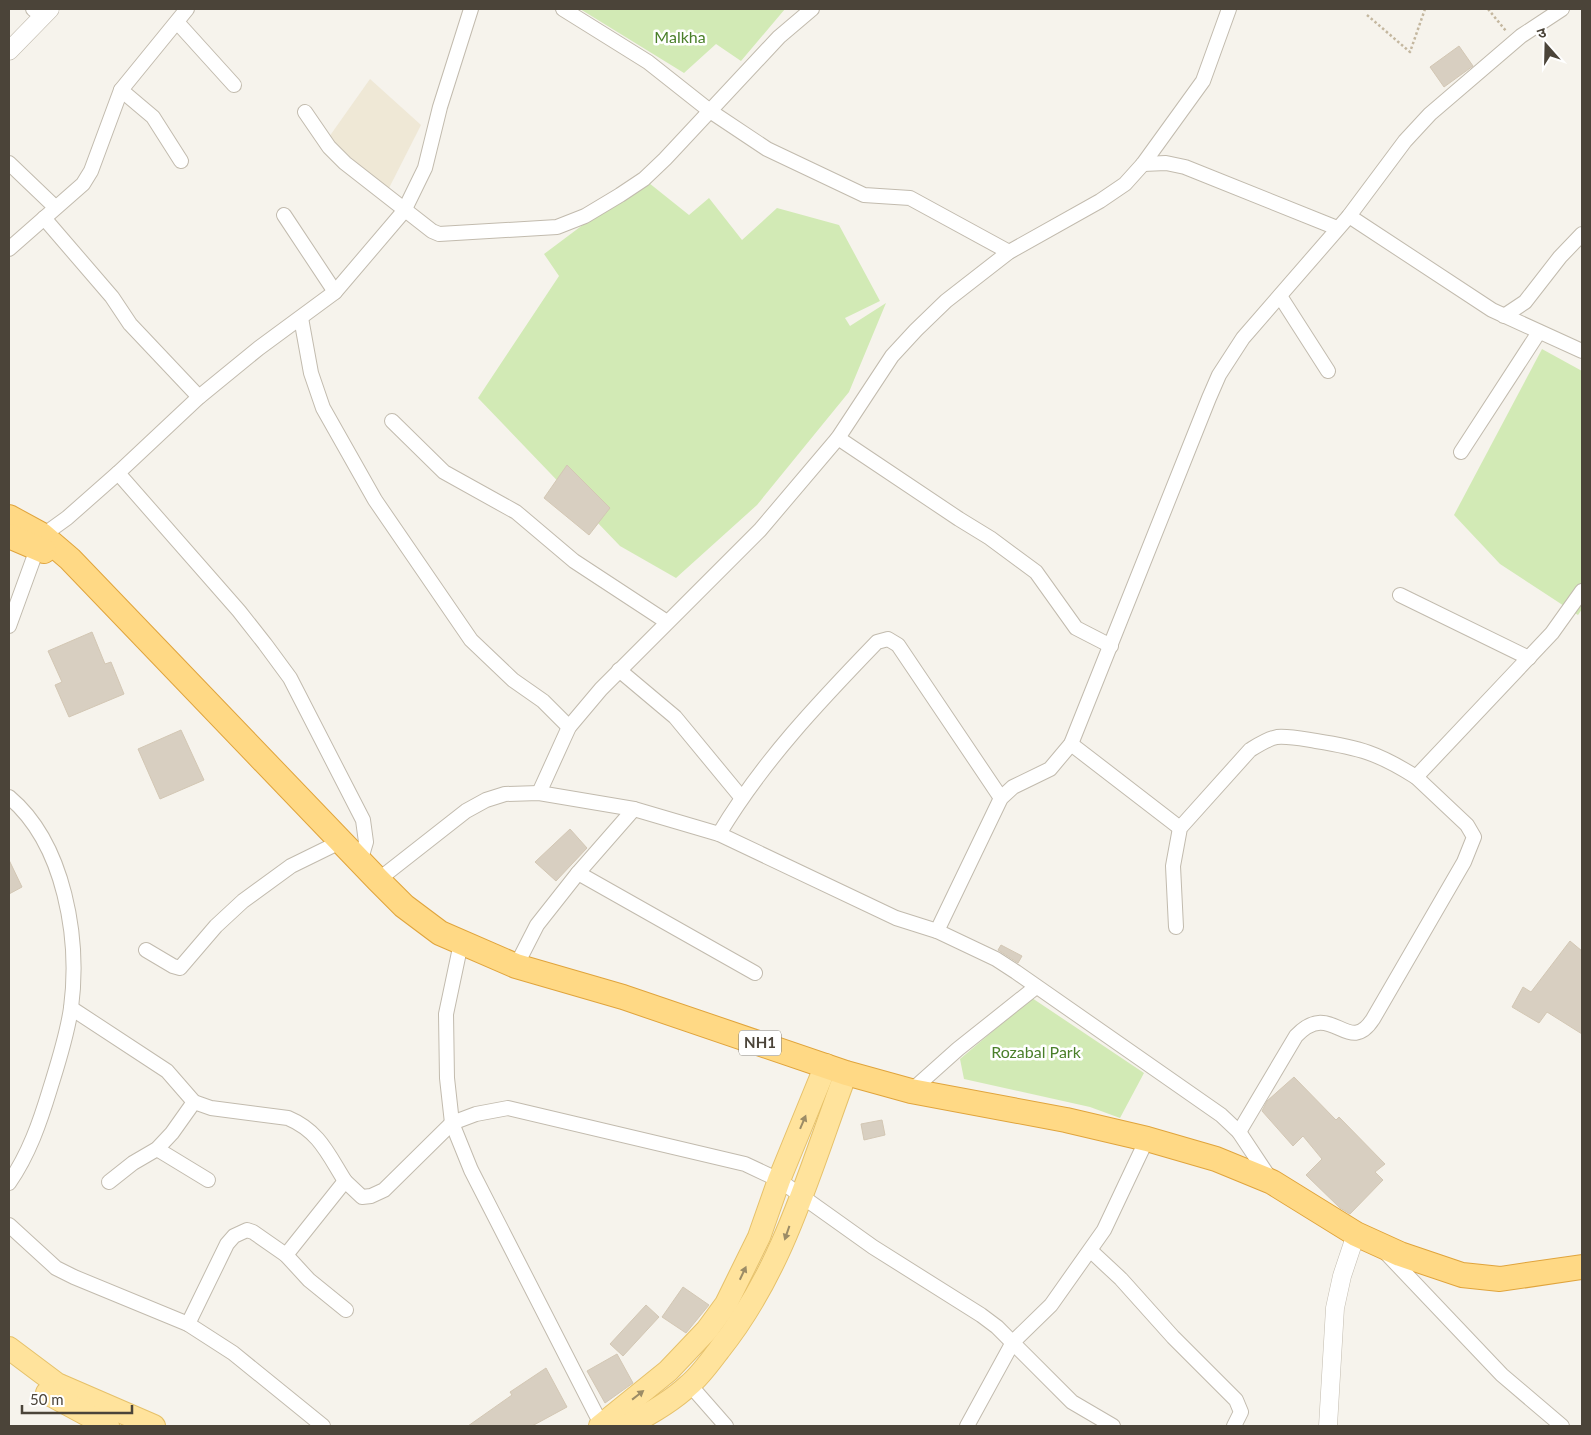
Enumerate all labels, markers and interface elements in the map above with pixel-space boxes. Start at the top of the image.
north arrow [1521,20,1571,70]
text: उ [1535,23,1549,42]
park label: Malkha [654,27,706,46]
road number: NH1 [739,1030,781,1056]
park label: Rozabal Park [991,1042,1082,1061]
one-way arrow [799,1115,807,1130]
one-way arrow [783,1226,791,1241]
one-way arrow [739,1266,747,1280]
scale bar [22,1382,132,1414]
text: 50 m [30,1390,64,1408]
one-way arrow [631,1390,645,1400]

